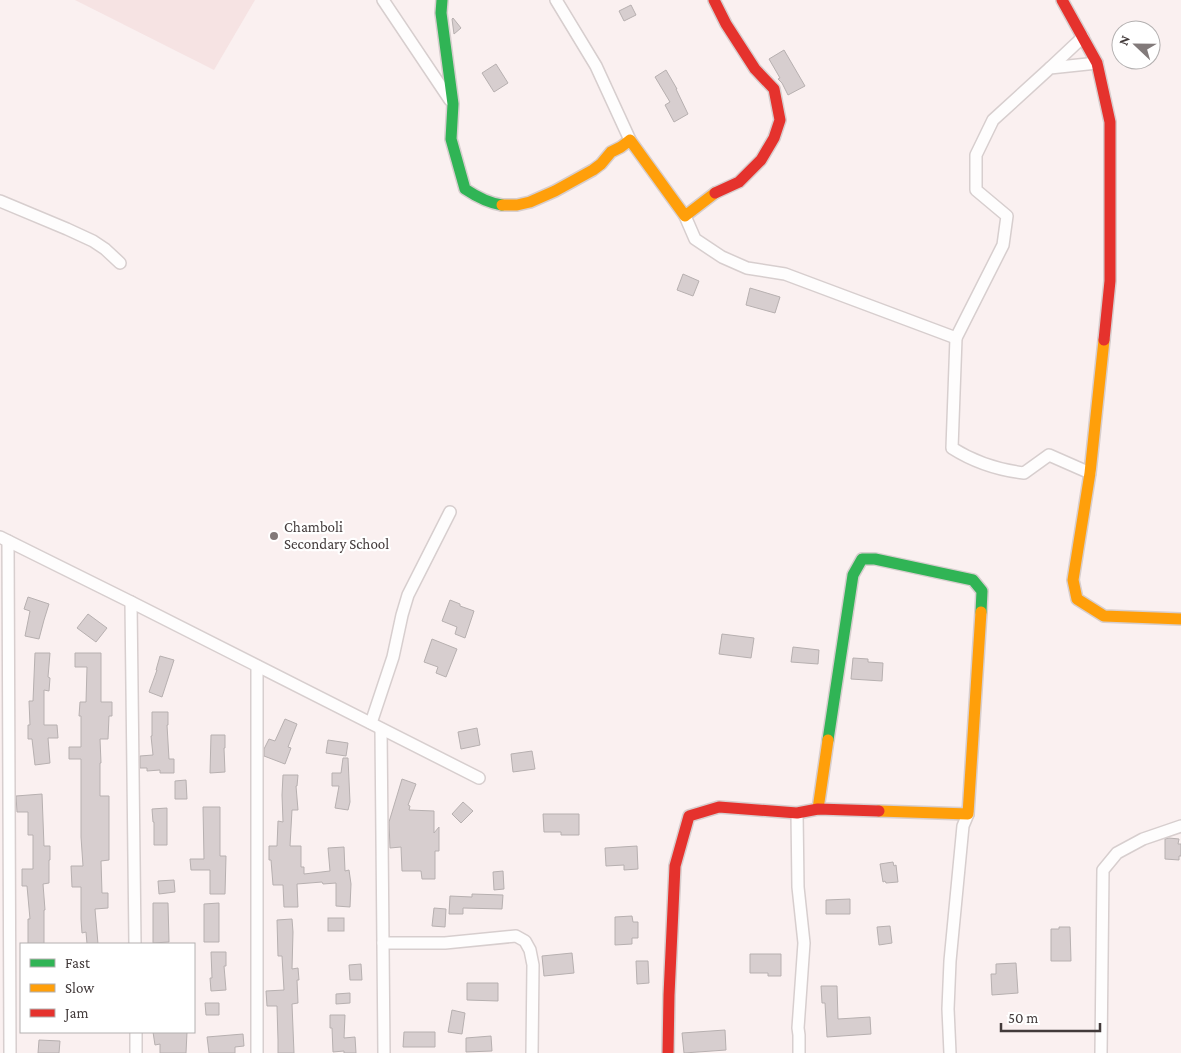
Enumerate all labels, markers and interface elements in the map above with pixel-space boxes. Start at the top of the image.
north arrow [1111,20,1161,70]
text: N [1115,32,1133,48]
place label: Chamboli Secondary School [284,519,389,553]
marker: Chamboli Secondary School [268,530,280,542]
legend [20,943,195,1033]
text: Fast [65,955,91,971]
text: Slow [65,980,95,996]
scale bar [1001,1000,1100,1032]
text: Jam [63,1005,88,1022]
text: 50 m [1008,1010,1038,1026]

